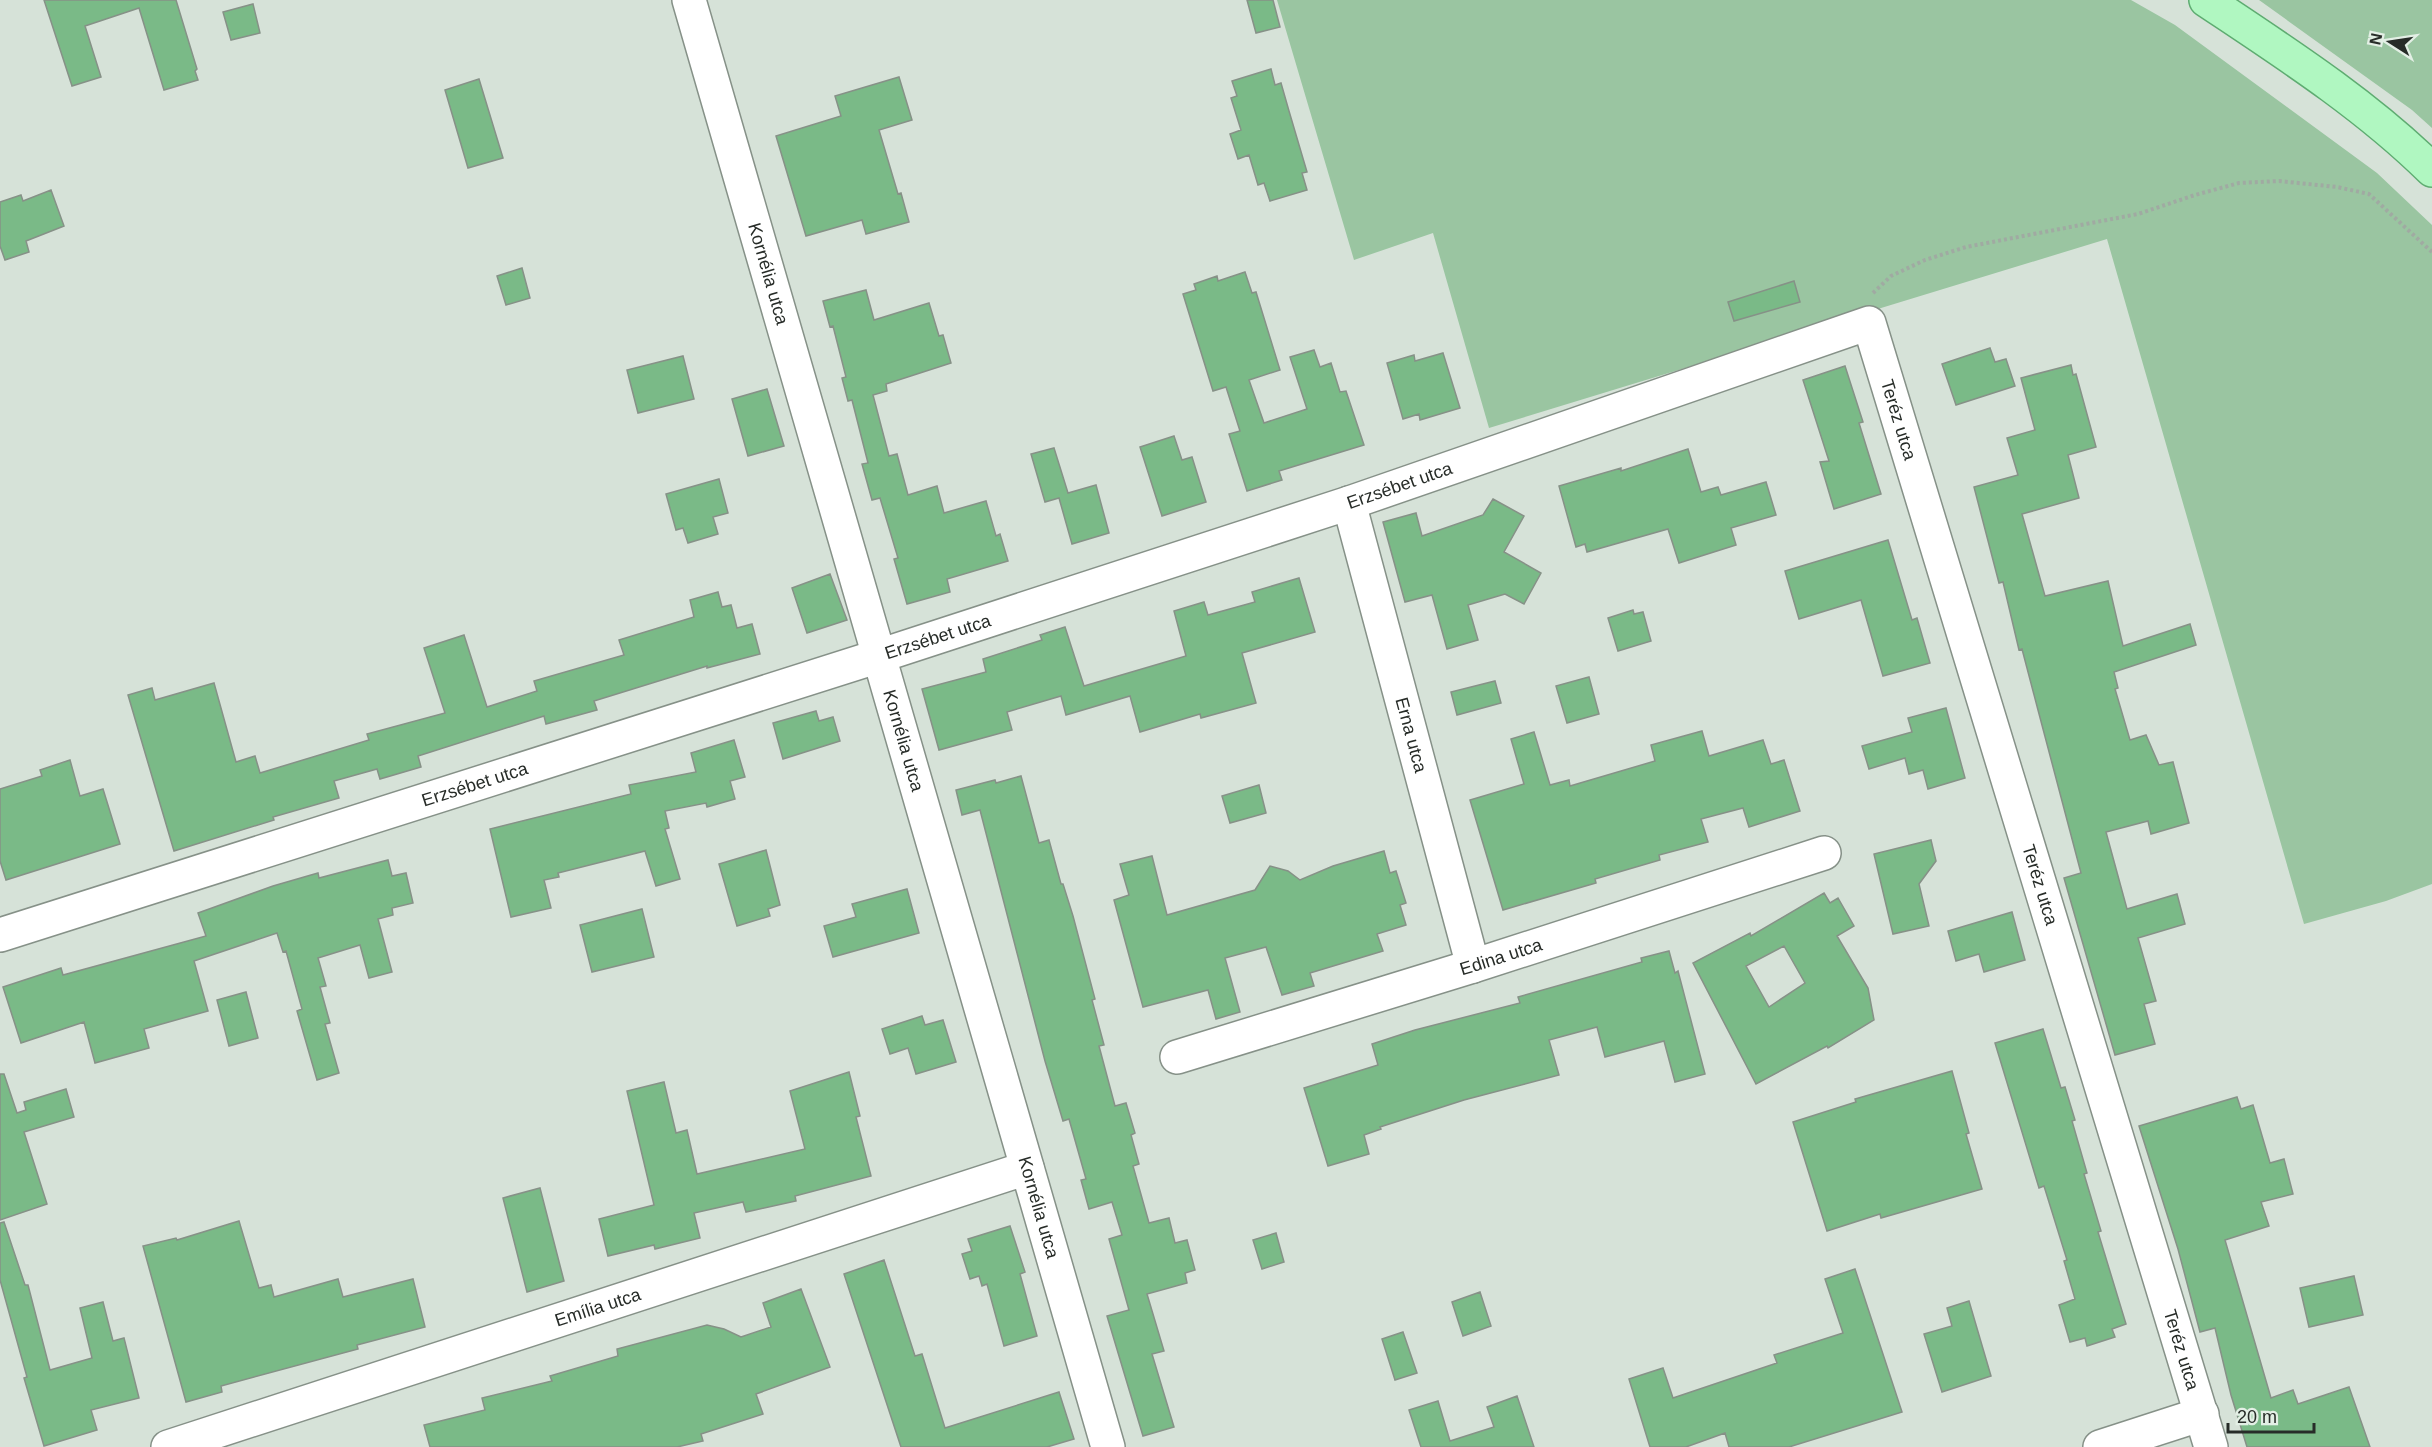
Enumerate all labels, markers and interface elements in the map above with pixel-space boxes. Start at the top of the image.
north arrow [2360,12,2420,72]
text: N [2366,32,2385,46]
street label: Kornélia utca [744,220,793,328]
street label: Teréz utca [1877,377,1920,463]
street label: Erzsébet utca [1344,458,1456,513]
street label: Erzsébet utca [882,610,994,663]
street label: Kornélia utca [879,687,928,795]
street label: Erna utca [1391,695,1431,776]
street label: Erzsébet utca [419,758,531,811]
street label: Teréz utca [2018,842,2062,928]
street label: Edina utca [1457,934,1545,979]
street label: Kornélia utca [1014,1154,1063,1262]
street label: Emília utca [552,1284,644,1331]
street label: Teréz utca [2160,1307,2203,1393]
scale bar [2228,1396,2314,1434]
text: 20 m [2237,1407,2277,1427]

